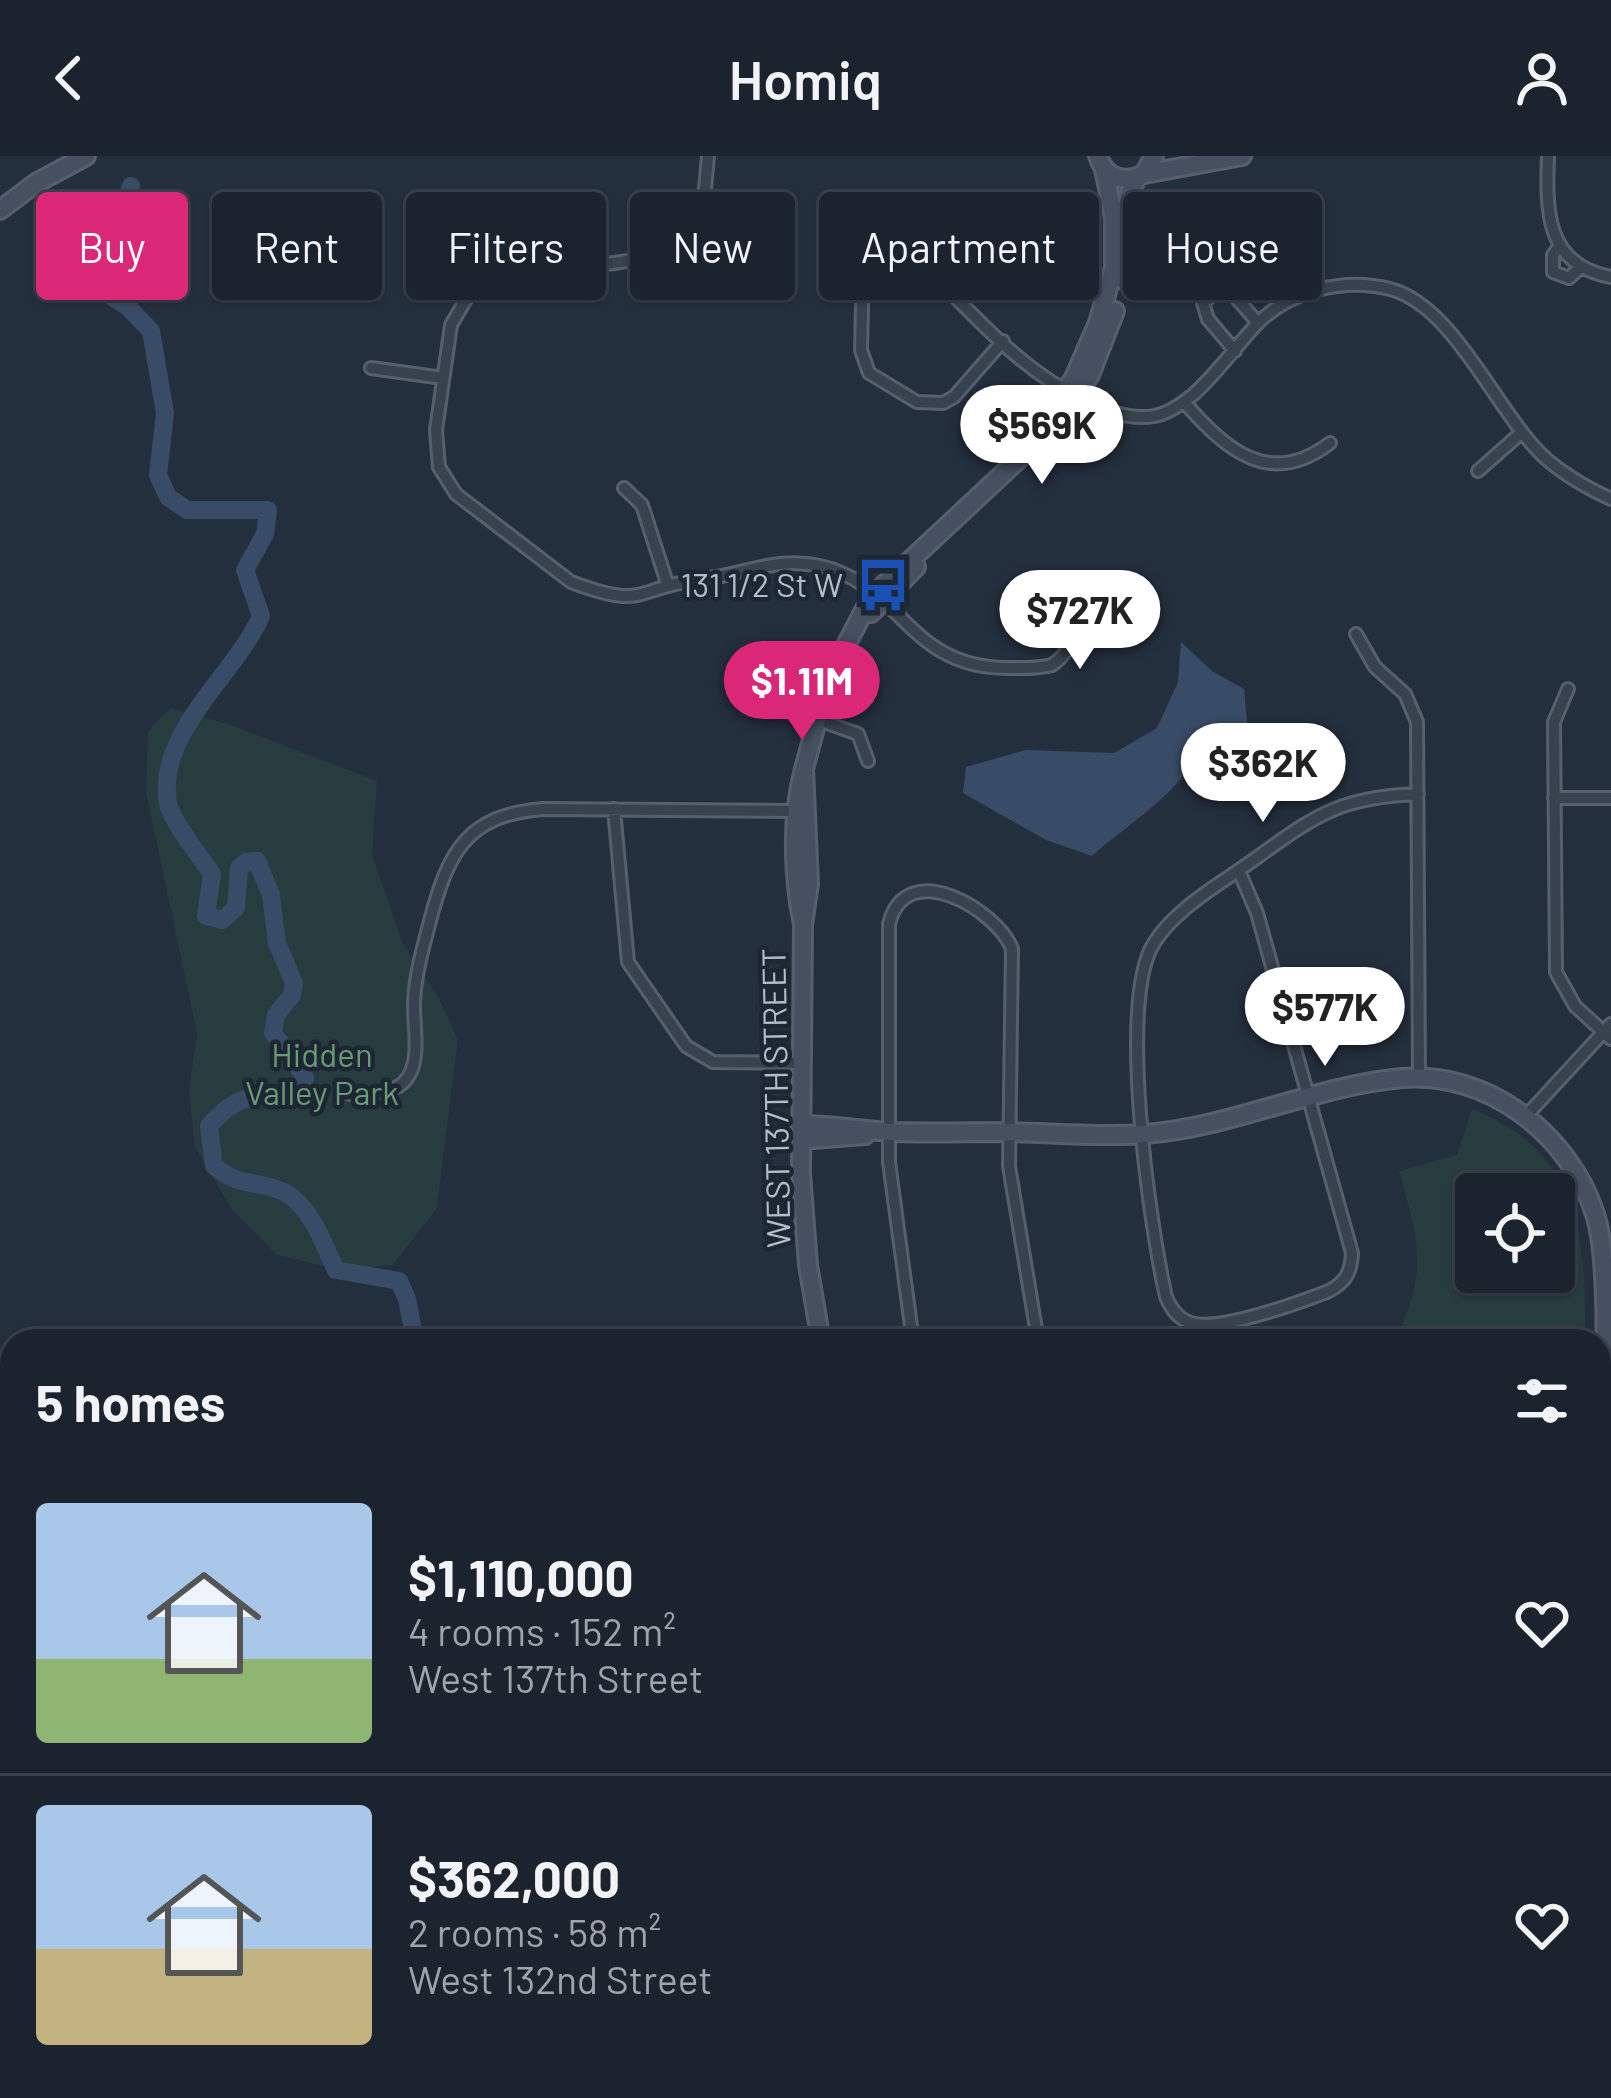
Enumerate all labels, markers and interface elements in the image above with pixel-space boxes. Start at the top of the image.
icon: back [36,45,102,111]
icon: person [1509,45,1575,111]
text: Homiq [729,46,882,111]
chip: Buy [36,192,188,300]
chip: Rent [212,192,382,300]
chip: Filters [406,192,606,300]
chip: New [630,192,795,300]
chip: Apartment [819,192,1099,300]
chip: House [1123,192,1322,300]
pin: $569K [958,385,1126,487]
text: $569K [987,400,1097,447]
bus stop icon: 131 1/2 St W [854,556,912,614]
place label: 131 1/2 St W [681,564,843,604]
pin: $727K [996,570,1164,672]
text: $727K [1026,585,1134,632]
pin: $1.11M [704,641,900,743]
text: $1.11M [751,656,853,703]
pin: $362K [1179,723,1347,825]
text: $362K [1208,738,1318,785]
street label: WEST 137TH STREET [752,948,798,1248]
pin: $577K [1241,967,1409,1069]
text: $577K [1272,982,1378,1029]
park label: Hidden Valley Park [245,1034,399,1112]
map controls [1455,1173,1575,1293]
button: locate [1455,1173,1575,1293]
icon: filters [1509,1368,1575,1434]
text: 5 homes [36,1371,225,1432]
text: $1,110,000 [408,1546,634,1607]
icon: home [132,1551,276,1695]
icon: heart [1509,1590,1575,1656]
text: 4 rooms · 152 m² [408,1607,676,1654]
text: West 137th Street [408,1654,703,1701]
text: $362,000 [408,1847,620,1908]
icon: home [132,1853,276,1997]
icon: heart [1509,1892,1575,1958]
text: 2 rooms · 58 m² [408,1908,661,1955]
text: West 132nd Street [408,1955,712,2002]

